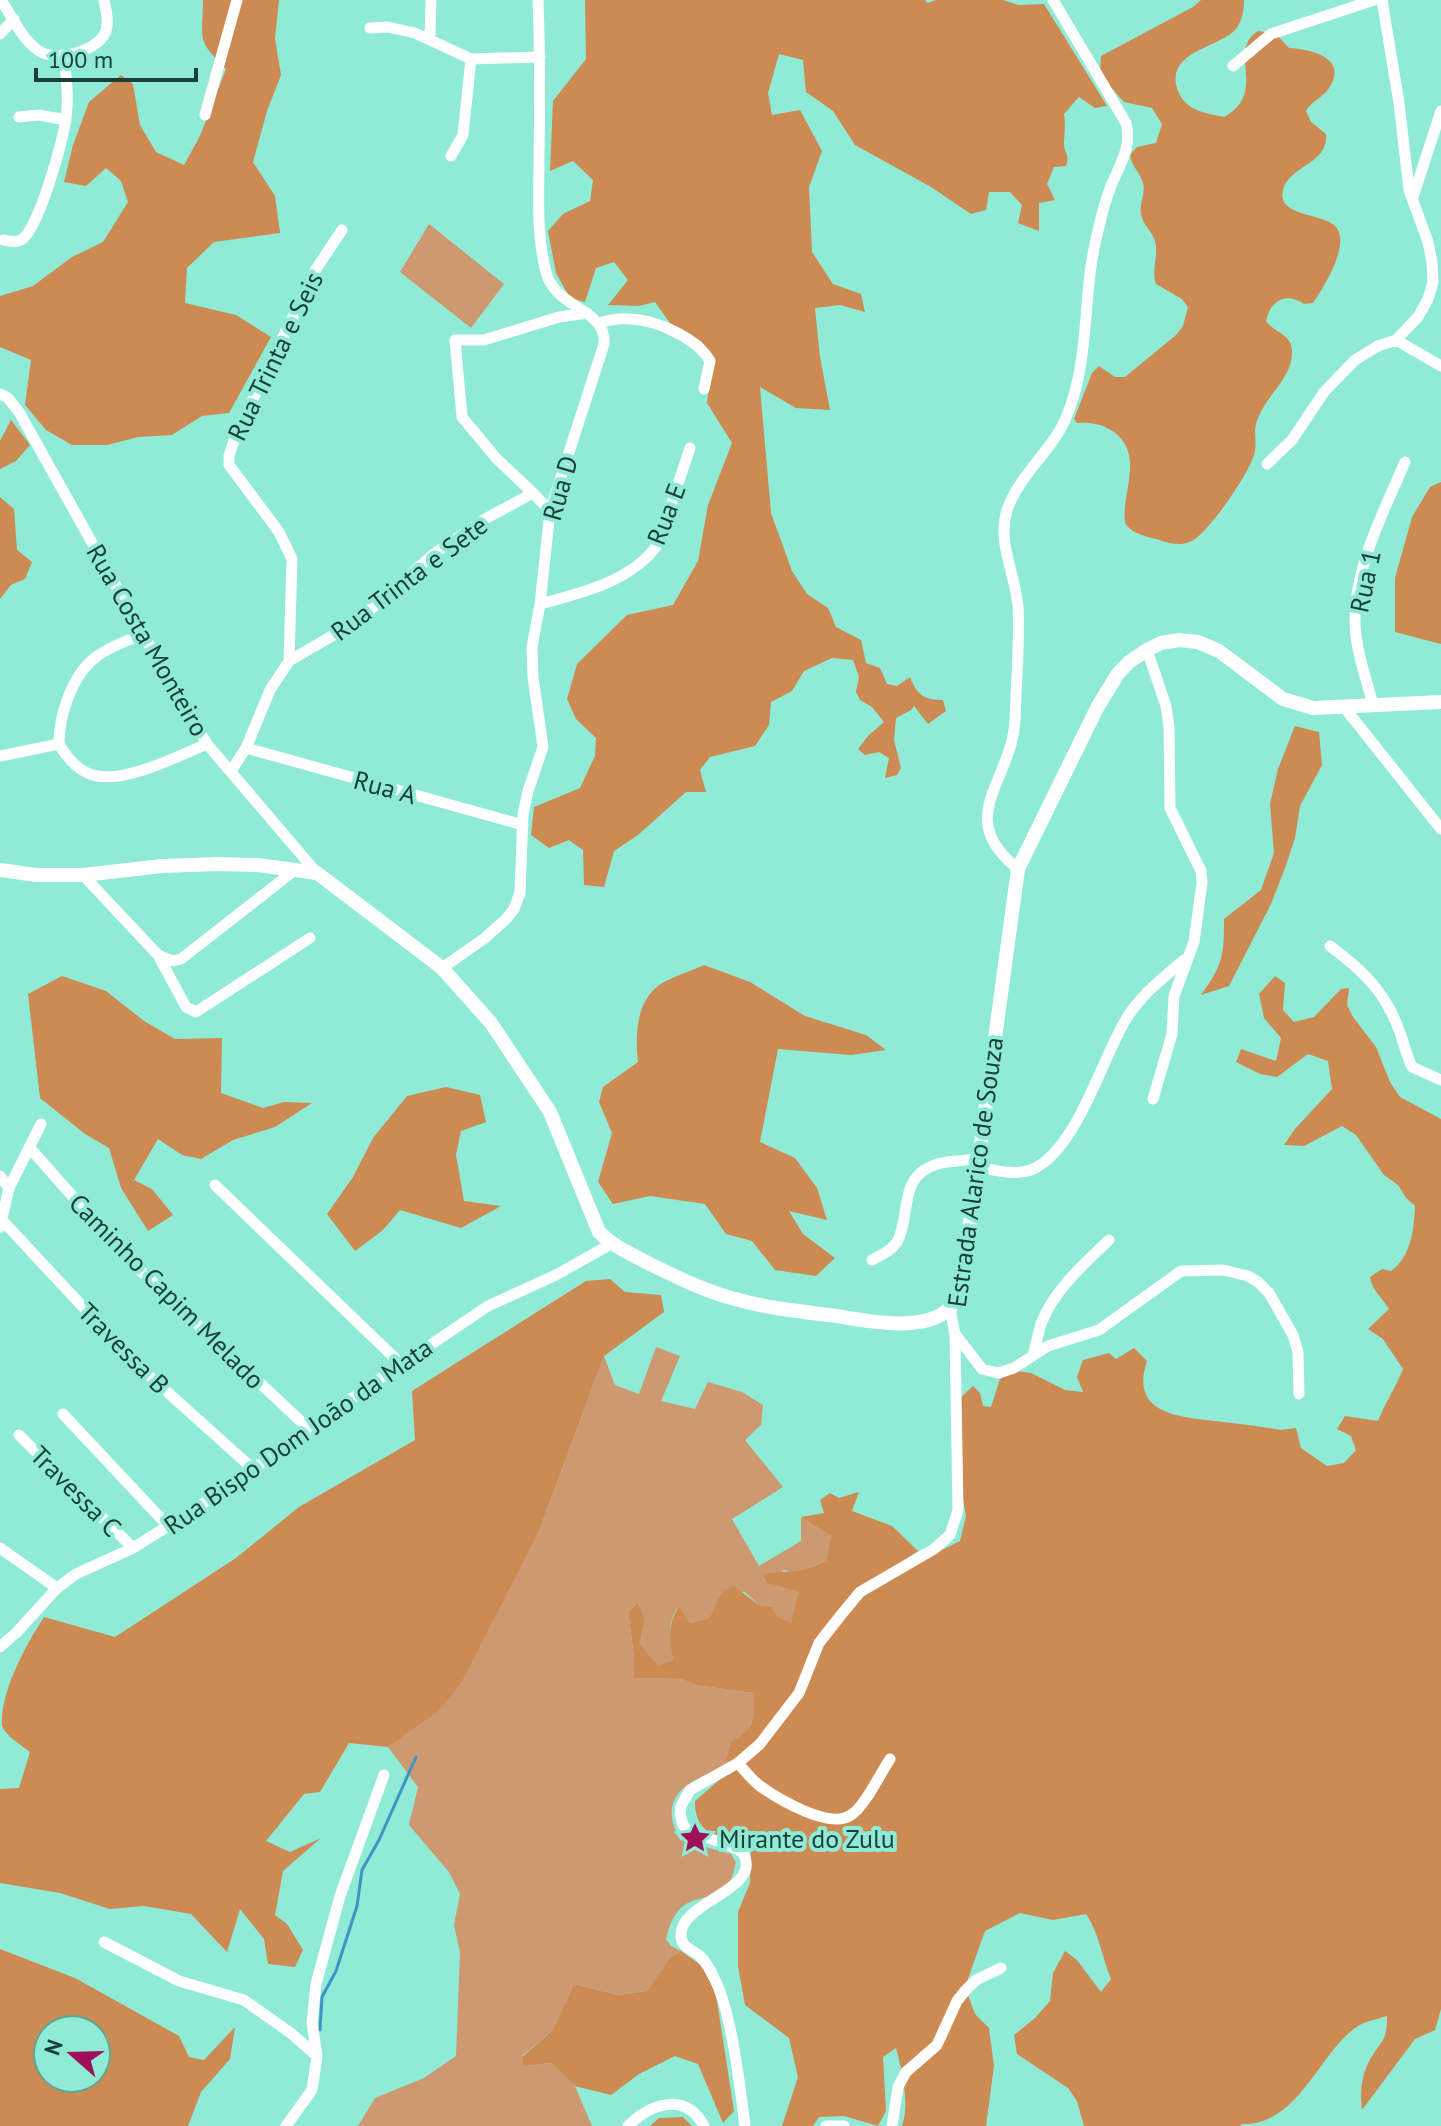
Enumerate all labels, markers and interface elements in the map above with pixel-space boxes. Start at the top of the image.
scale bar [36,32,196,82]
text: 100 m [48,44,113,75]
street label: Rua Trinta e Seis [220,266,330,446]
street label: Rua D [535,452,585,524]
street label: Rua E [639,479,693,549]
street label: Rua Trinta e Sete [324,508,494,648]
street label: Rua Costa Monteiro [80,538,216,742]
street label: Rua 1 [1342,547,1388,615]
street label: Rua A [350,763,420,811]
street label: Estrada Alarico de Souza [940,1035,1010,1309]
street label: Caminho Capim Melado [62,1186,272,1396]
street label: Travessa B [71,1295,177,1401]
street label: Rua Bispo Dom João da Mata [157,1331,439,1541]
street label: Travessa C [24,1439,128,1543]
place icon: Mirante do Zulu [678,1821,712,1855]
place label: Mirante do Zulu [719,1822,895,1855]
north arrow [32,2014,112,2094]
text: N [38,2036,69,2059]

